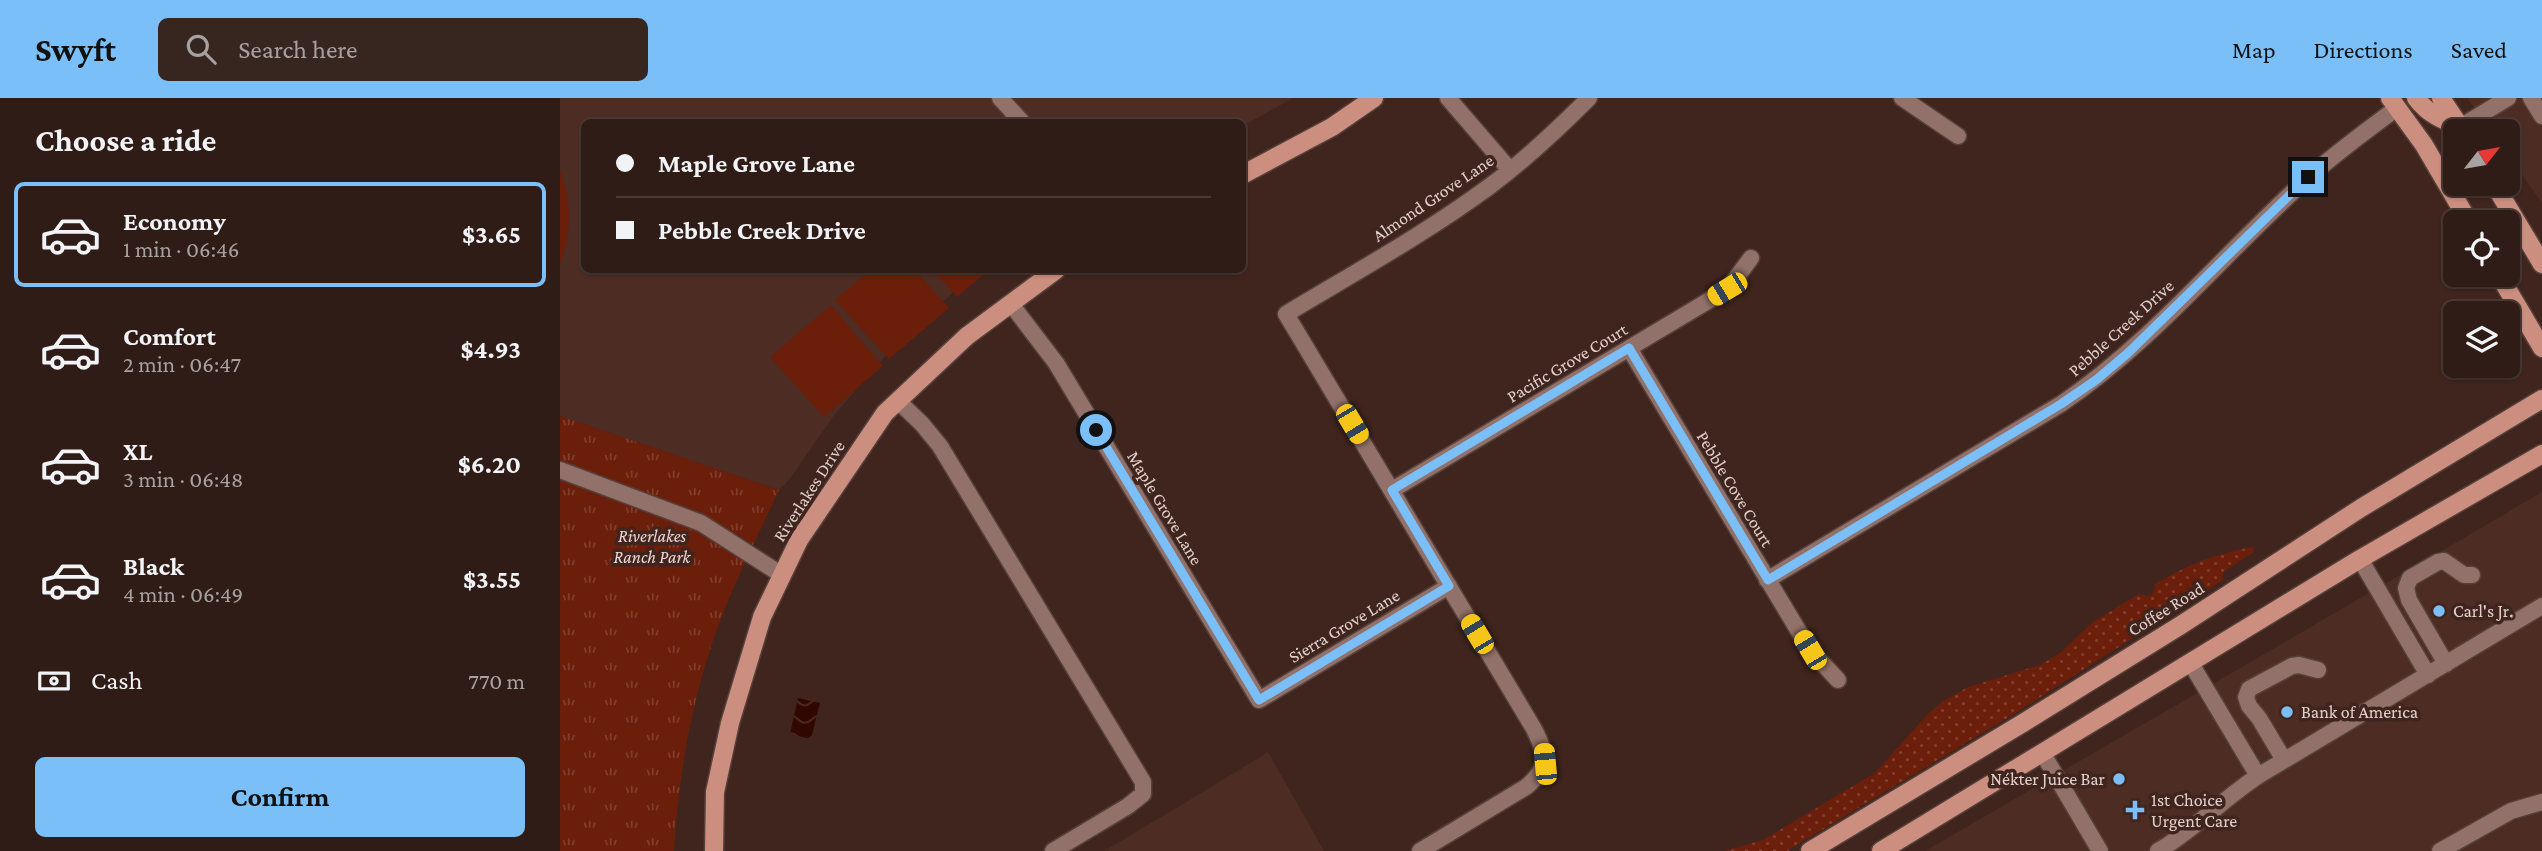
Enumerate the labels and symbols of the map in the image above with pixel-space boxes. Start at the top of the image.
north arrow [2443,119,2520,196]
street label: Almond Grove Lane [1369,150,1497,246]
route end [2292,161,2324,193]
car [1704,269,1751,309]
street label: Pebble Creek Drive [2064,275,2178,380]
street label: Pacific Grove Court [1503,319,1632,407]
car [1333,401,1372,447]
route start [1080,414,1112,446]
street label: Pebble Cove Court [1693,428,1778,551]
street label: Riverlakes Drive [769,437,849,545]
street label: Maple Grove Lane [1123,447,1207,569]
park label: Riverlakes Ranch Park [614,526,692,567]
street label: Coffee Road [2124,578,2208,640]
street label: Sierra Grove Lane [1285,585,1403,667]
place label: Carl's Jr. [2453,601,2513,621]
marker: Carl's Jr. [2431,603,2447,619]
car [1458,611,1497,657]
car [1791,627,1830,673]
place label: Bank of America [2301,702,2418,722]
marker: Bank of America [2279,704,2295,720]
car [1533,742,1558,786]
place label: Nékter Juice Bar [1990,769,2106,789]
marker: Nékter Juice Bar [2111,771,2127,787]
place label: 1st Choice Urgent Care [2151,790,2237,831]
marker: 1st Choice Urgent Care [2125,800,2145,820]

